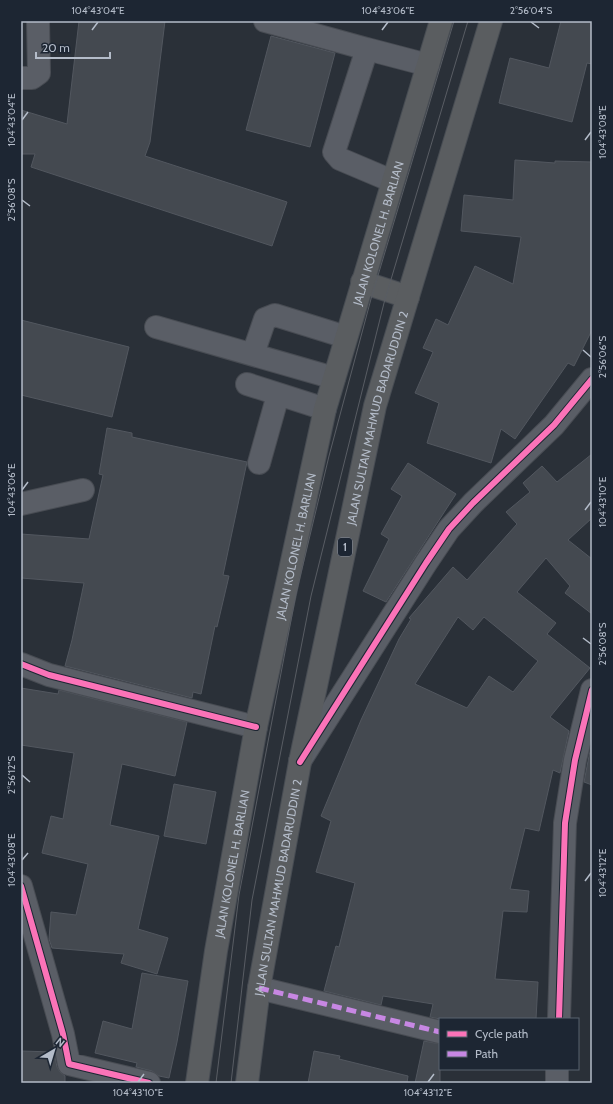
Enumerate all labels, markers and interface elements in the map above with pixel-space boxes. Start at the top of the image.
text: 104°43'04"E [72,4,125,17]
text: 104°43'06"E [362,4,415,17]
text: 2°56'04"S [510,4,552,17]
scale bar [36,34,110,60]
text: 20 m [42,40,70,55]
text: 104°43'04"E [5,93,18,146]
text: 104°43'08"E [596,105,609,159]
street label: JALAN KOLONEL H. BARLIAN [349,159,406,308]
text: 2°56'08"S [5,178,18,222]
street label: JALAN SULTAN MAHMUD BADARUDDIN 2 [342,309,411,527]
text: 2°56'06"S [596,336,609,378]
text: 104°43'06"E [5,463,18,516]
street label: JALAN KOLONEL H. BARLIAN [272,471,318,622]
text: 104°43'10"E [596,476,609,527]
road number: 1 [338,538,352,556]
text: 2°56'08"S [596,622,609,666]
text: 2°56'12"S [5,756,18,794]
street label: JALAN SULTAN MAHMUD BADARUDDIN 2 [250,778,304,998]
street label: JALAN KOLONEL H. BARLIAN [211,789,252,940]
text: 104°43'08"E [5,833,18,887]
text: 104°43'12"E [596,848,609,897]
legend [439,1018,579,1070]
text: Cycle path [475,1026,528,1041]
north arrow [34,1030,74,1070]
text: N [53,1034,68,1050]
text: Path [475,1046,498,1061]
text: 104°43'10"E [113,1086,164,1099]
text: 104°43'12"E [404,1086,453,1099]

